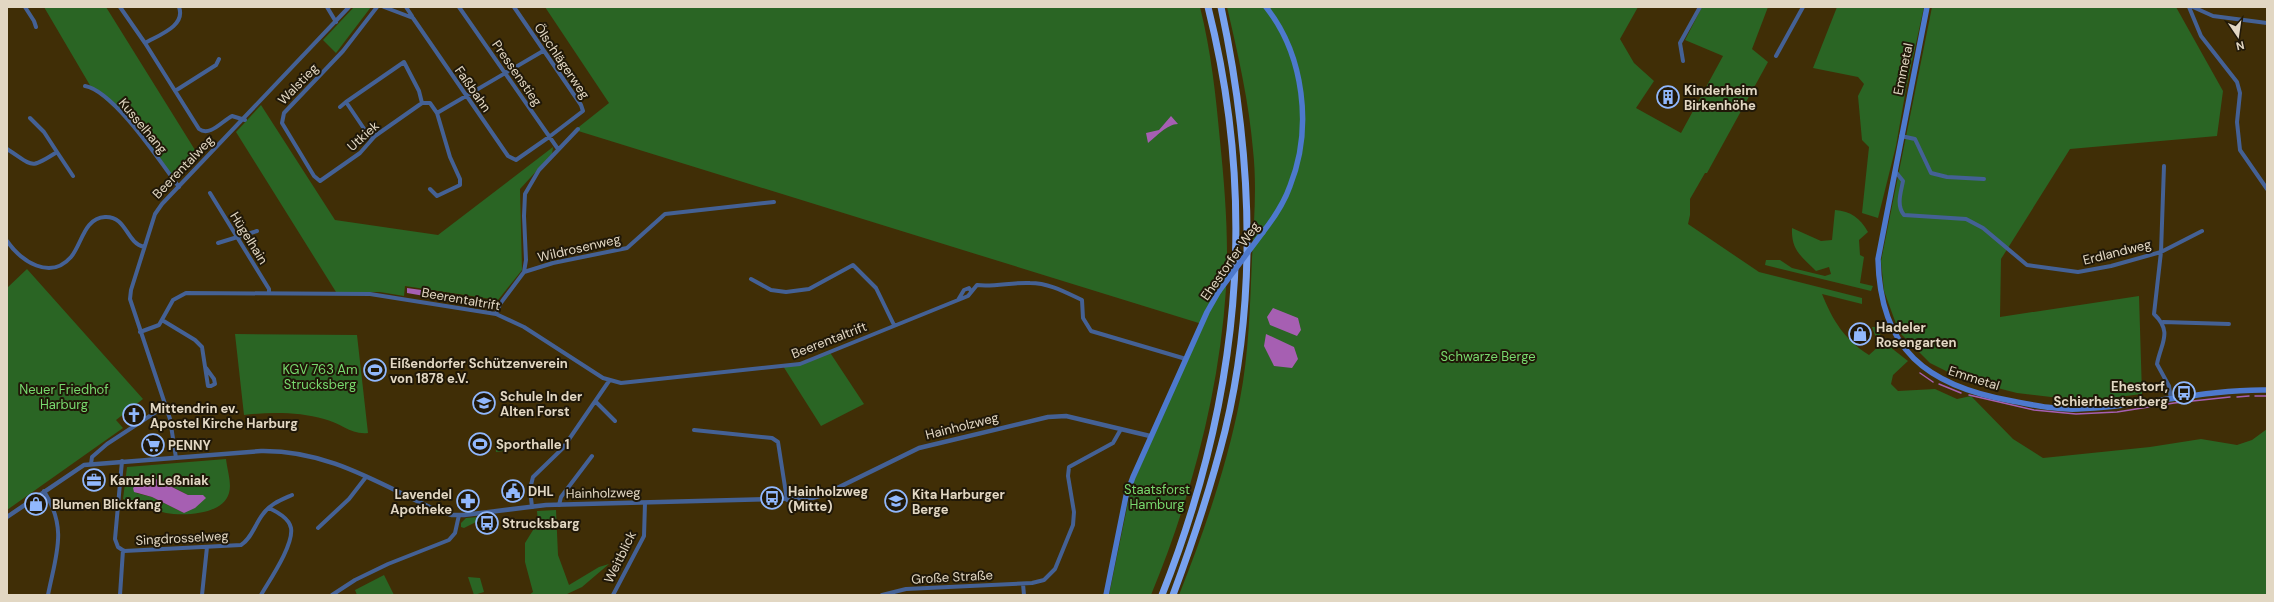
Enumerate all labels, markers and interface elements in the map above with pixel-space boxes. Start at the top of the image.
north arrow [2218,16,2258,56]
street label: Ölschlägerweg [530,20,594,102]
street label: Pressenstieg [488,37,546,109]
text: N [2235,38,2246,53]
street label: Emmetal [1889,41,1917,97]
street label: Walstieg [274,60,322,108]
street label: Faßbahn [451,63,495,115]
place label: Kinderheim Birkenhöhe [1684,82,1757,114]
building icon: Kinderheim Birkenhöhe [1655,84,1681,110]
street label: Kusselhang [115,95,171,157]
street label: Utkiek [343,117,383,155]
street label: Beerentalweg [149,132,217,202]
street label: Hügelhain [226,209,272,267]
street label: Ehestorfer Weg [1197,218,1263,304]
street label: Wildrosenweg [536,230,622,266]
street label: Erdlandweg [2081,235,2153,269]
street label: Beerentaltrift [420,284,502,314]
street label: Beerentaltrift [789,318,869,362]
place label: Hadeler Rosengarten [1876,319,1957,351]
shop icon: Hadeler Rosengarten [1847,321,1873,347]
park label: Schwarze Berge [1440,348,1536,365]
place label: Eißendorfer Schützenverein von 1878 e.V. [390,355,568,387]
sports icon: Eißendorfer Schützenverein von 1878 e.V. [362,357,388,383]
park label: KGV 763 Am Strucksberg [282,361,358,393]
street label: Emmetal [1946,362,2002,394]
place label: Ehestorf, Schierheisterberg [2054,378,2168,410]
bus stop icon: Ehestorf, Schierheisterberg [2171,380,2197,406]
park label: Neuer Friedhof Harburg [19,381,109,413]
place label: Schule In der Alten Forst [500,388,583,420]
school or university icon: Schule In der Alten Forst [471,390,497,416]
place label: Mittendrin ev. Apostel Kirche Harburg [150,400,298,432]
church icon: Mittendrin ev. Apostel Kirche Harburg [121,402,147,428]
street label: Hainholzweg [924,409,1000,443]
sports icon: Sporthalle 1 [467,431,493,457]
supermarket icon: PENNY [140,432,166,458]
place label: Sporthalle 1 [496,436,569,453]
place label: PENNY [168,437,212,454]
office icon: Kanzlei Leßniak [81,467,107,493]
place label: Kanzlei Leßniak [110,472,209,489]
public building icon: DHL [500,478,526,504]
park label: Staatsforst Hamburg [1124,481,1190,513]
place label: DHL [528,483,554,500]
place label: Hainholzweg (Mitte) [788,483,868,515]
street label: Hainholzweg [565,484,641,502]
bus stop icon: Hainholzweg (Mitte) [759,485,785,511]
place label: Lavendel Apotheke [390,486,452,518]
place label: Kita Harburger Berge [912,486,1006,518]
pharmacy icon: Lavendel Apotheke [455,488,481,514]
school or university icon: Kita Harburger Berge [883,488,909,514]
shop icon: Blumen Blickfang [23,491,49,517]
place label: Blumen Blickfang [52,496,162,513]
bus stop icon: Strucksbarg [474,510,500,536]
place label: Strucksbarg [502,515,580,532]
street label: Singdrosselweg [135,527,229,549]
street label: Weitblick [600,528,640,586]
street label: Große Straße [911,566,993,588]

